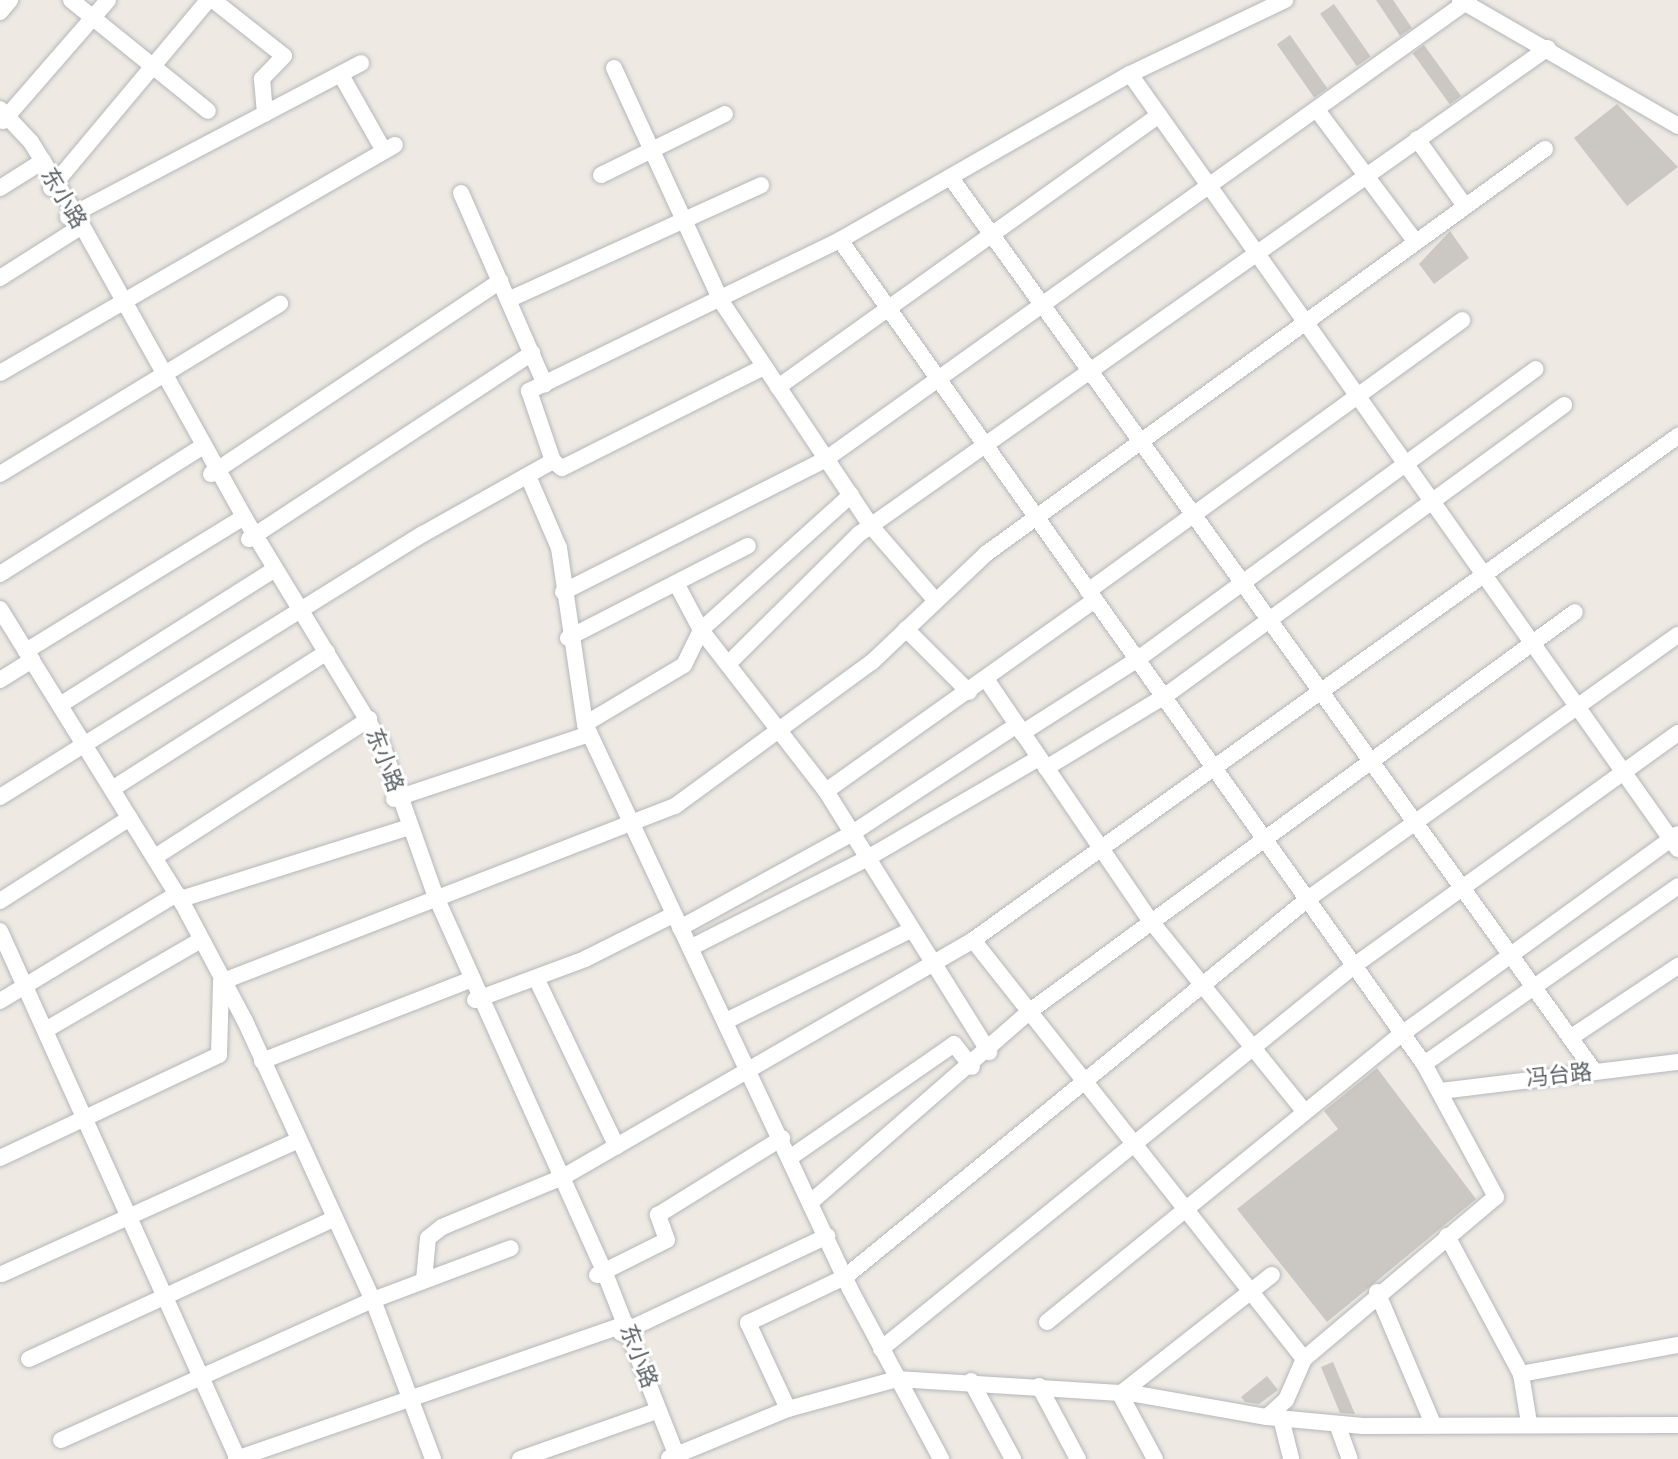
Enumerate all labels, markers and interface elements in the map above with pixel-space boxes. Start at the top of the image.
street label: 东小路 [36,163,92,233]
street label: 东小路 [361,724,409,796]
street label: 冯台路 [1525,1058,1593,1092]
street label: 东小路 [615,1320,663,1392]

